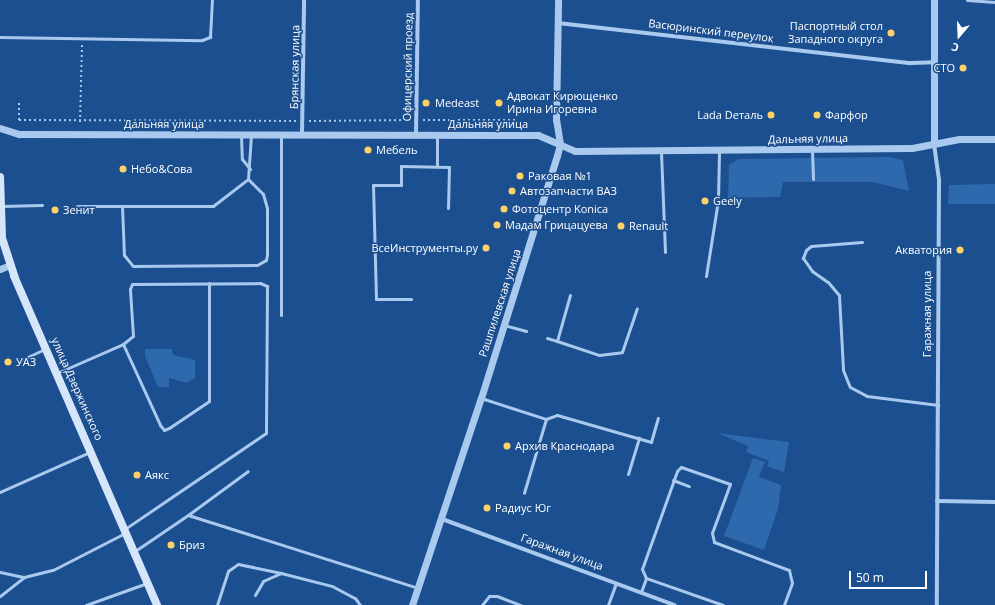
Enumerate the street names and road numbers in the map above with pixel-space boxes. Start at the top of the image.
street label: Офицерский проезд [400,12,416,122]
street label: Васюринский переулок [648,17,774,45]
street label: Брянская улица [288,25,302,109]
street label: Дальняя улица [124,117,204,131]
street label: Дальняя улица [448,117,528,131]
street label: Дальняя улица [768,132,848,146]
street label: Рашпилевская улица [476,247,524,359]
street label: Гаражная улица [920,271,934,357]
street label: улица Дзержинского [48,335,106,443]
street label: Гаражная улица [519,531,605,573]

